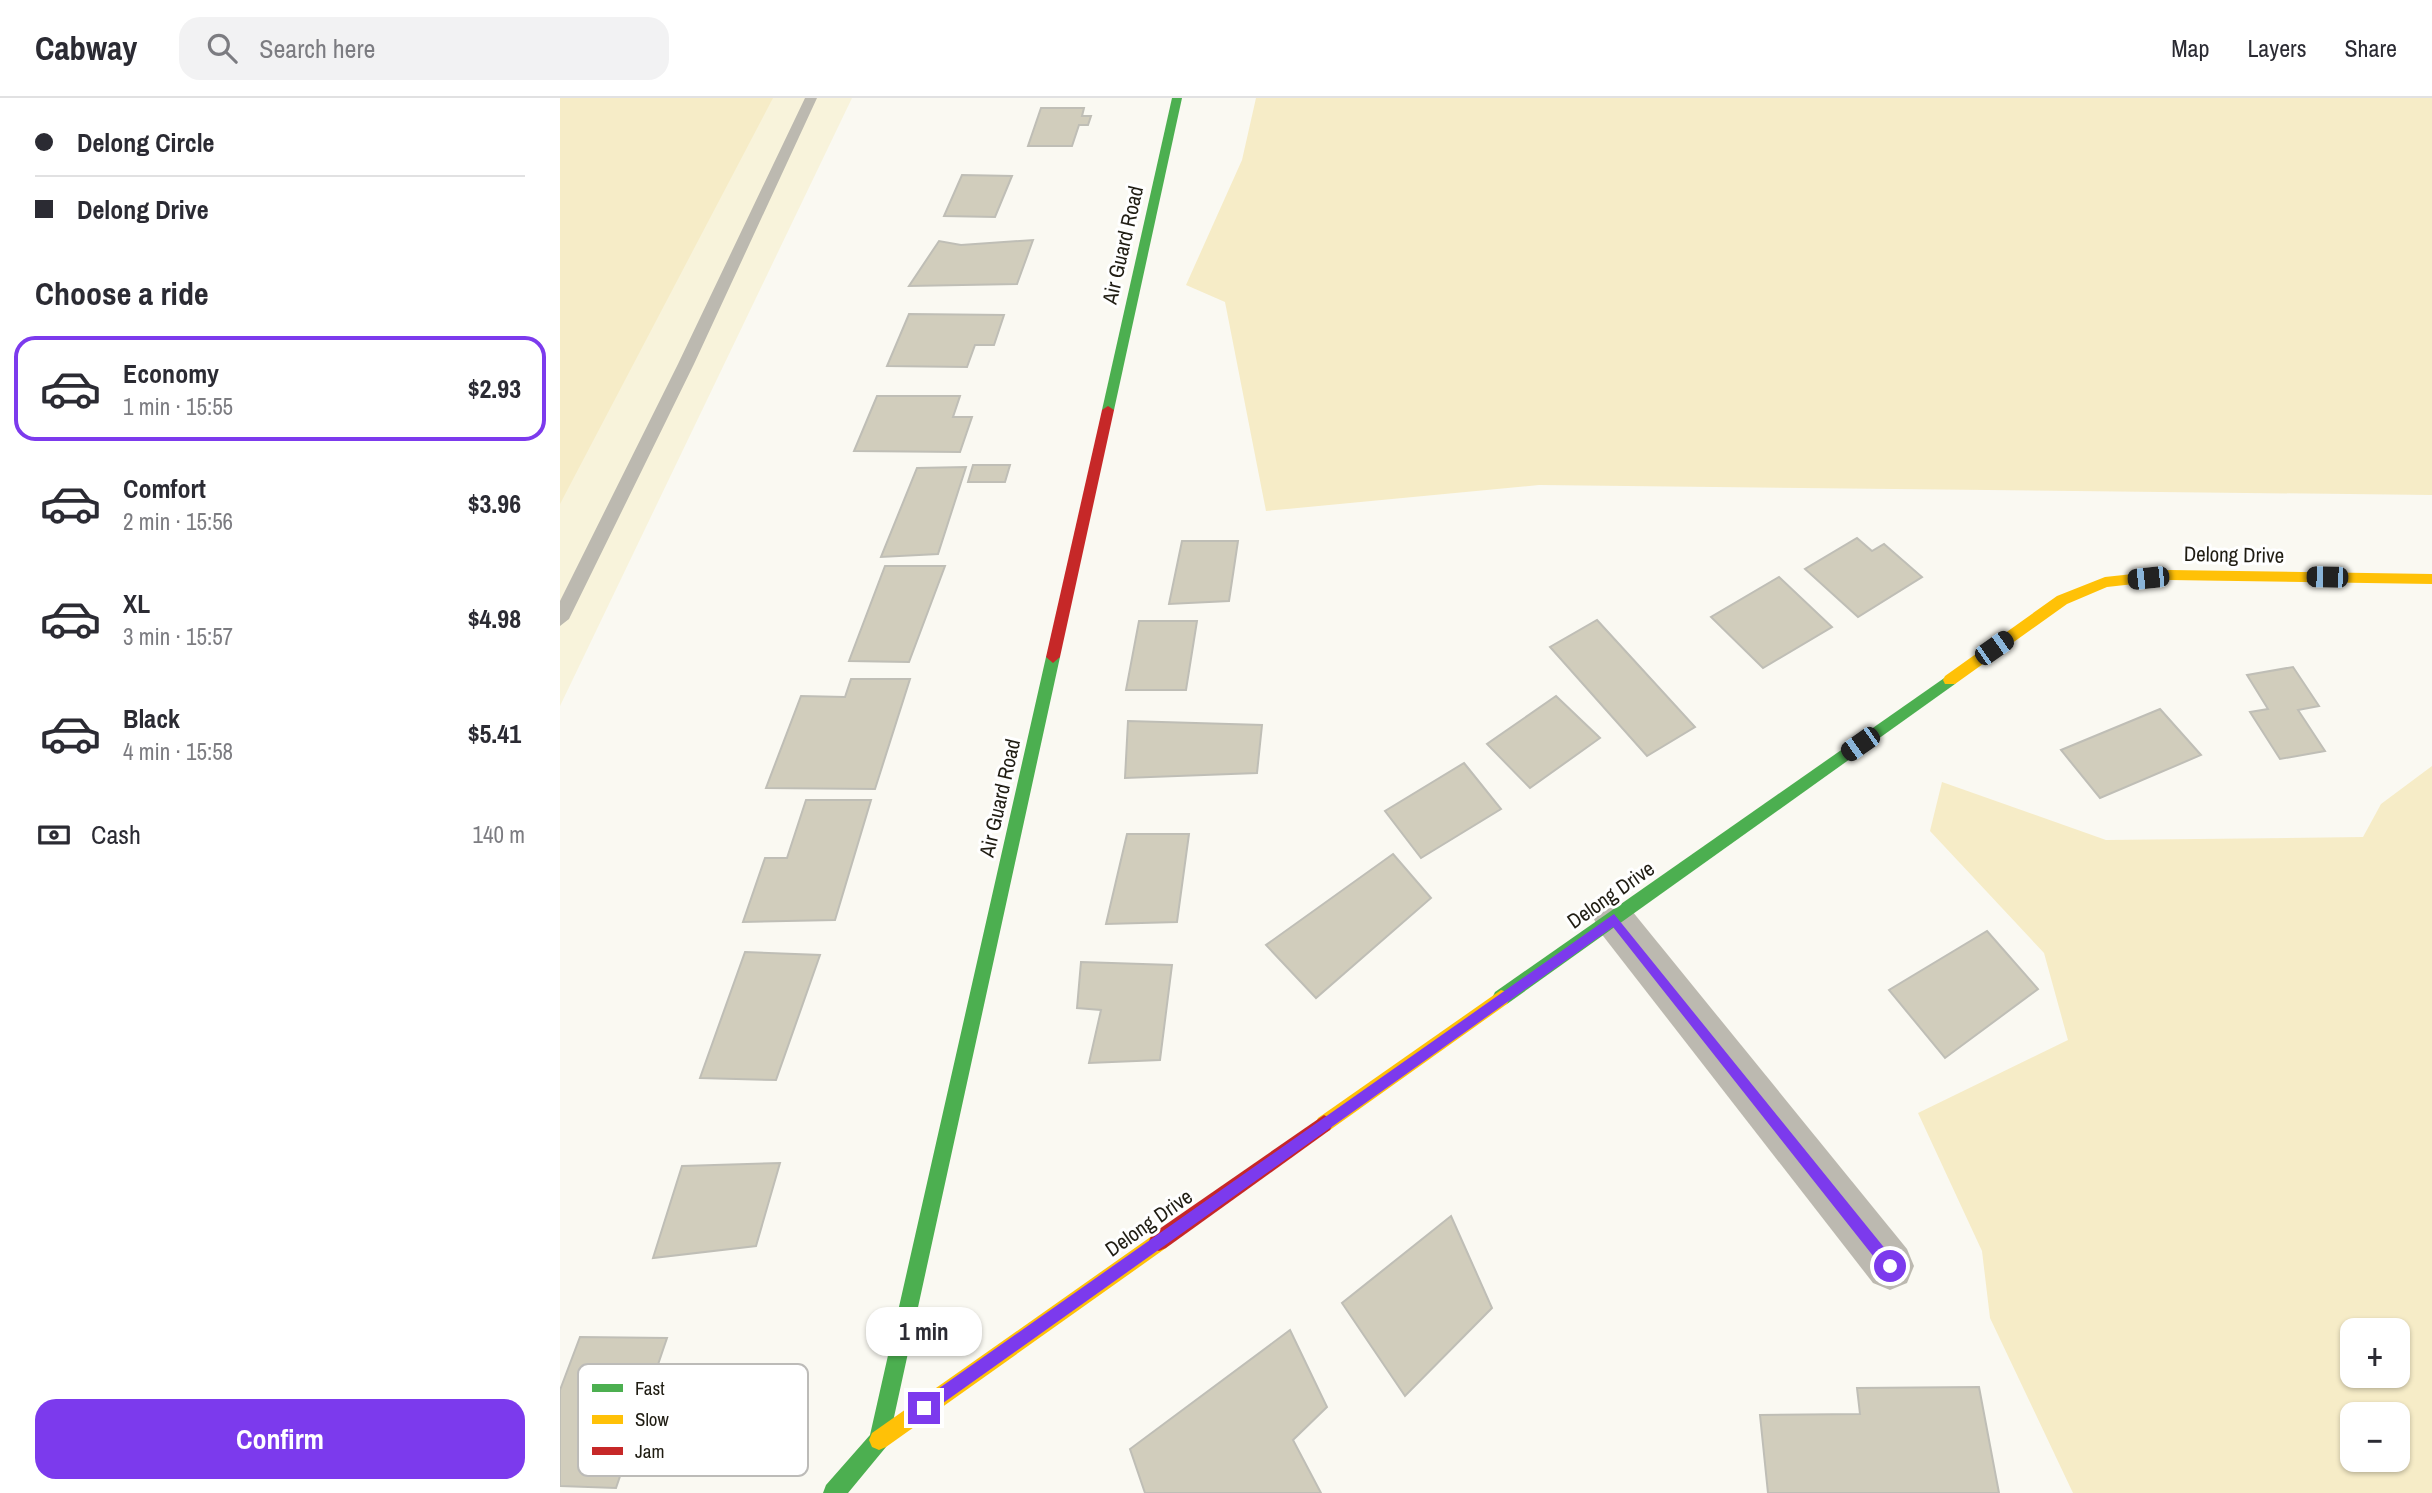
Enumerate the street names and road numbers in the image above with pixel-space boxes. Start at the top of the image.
street label: Air Guard Road [1095,183,1150,308]
street label: Delong Drive [2184,539,2285,570]
street label: Air Guard Road [972,736,1027,861]
street label: Delong Drive [1561,854,1660,935]
street label: Delong Drive [1099,1182,1198,1263]

